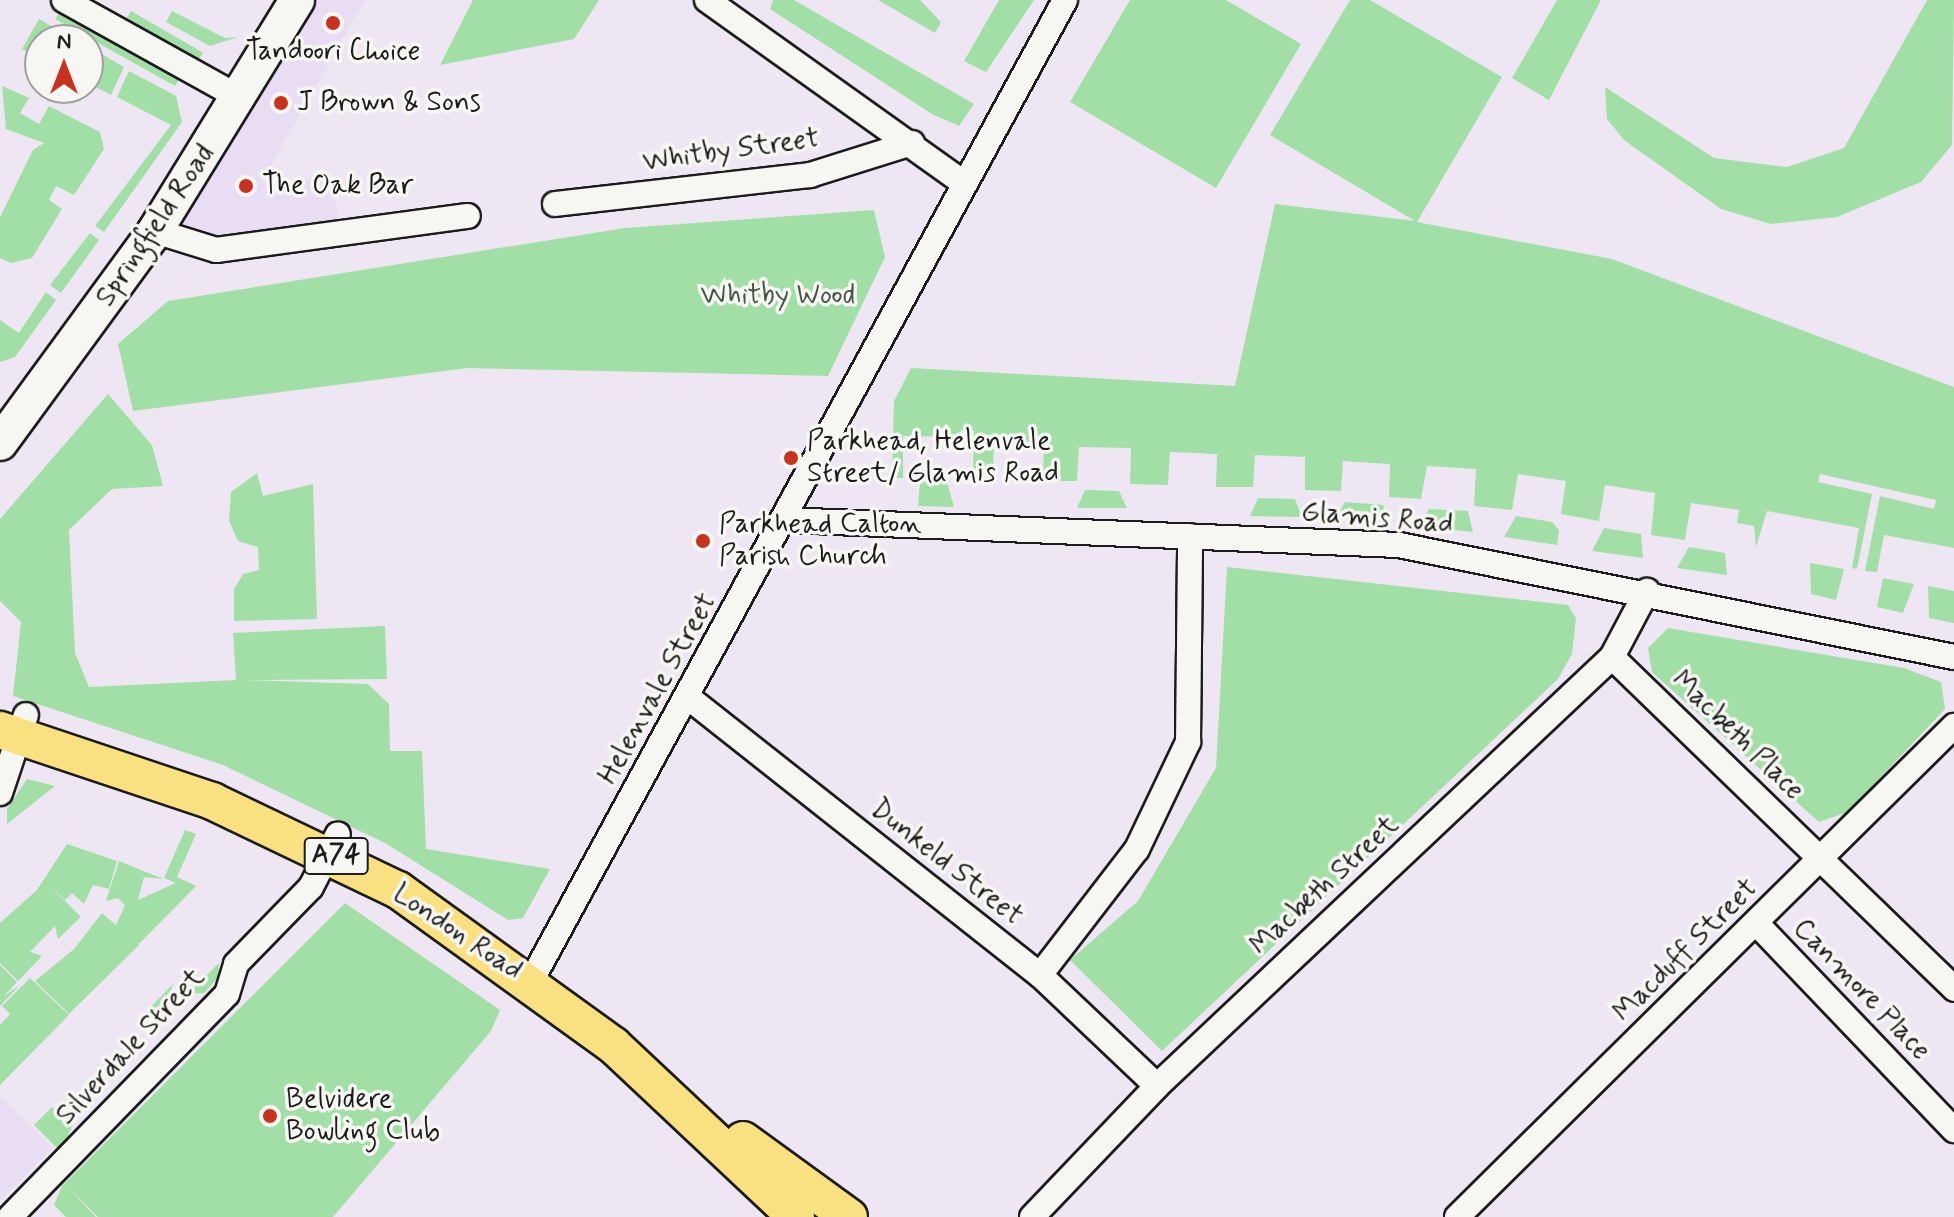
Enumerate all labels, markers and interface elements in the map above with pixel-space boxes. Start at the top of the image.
marker: Tandoori Choice [324,14,342,32]
north arrow [24,24,104,104]
text: N [57,28,71,56]
place label: Tandoori Choice [244,35,422,69]
place label: J Brown & Sons [297,86,481,120]
marker: J Brown & Sons [272,94,290,112]
street label: Whitby Street [641,122,821,180]
street label: Springfield Road [90,139,222,313]
place label: The Oak Bar [262,169,410,203]
marker: The Oak Bar [237,177,255,195]
park label: Whitby Wood [699,279,857,313]
place label: Parkhead, Helenvale Street/ Glamis Road [807,425,1059,491]
marker: Parkhead, Helenvale Street/ Glamis Road [782,449,800,467]
street label: Glamis Road [1300,496,1454,542]
place label: Parkhead Calton Parish Church [719,508,918,574]
marker: Parkhead Calton Parish Church [694,532,712,550]
street label: Helenvale Street [592,588,724,790]
street label: Macbeth Place [1664,664,1810,808]
street label: Dunkeld Street [863,793,1029,933]
street label: Macbeth Street [1244,809,1406,963]
road number: A74 [302,834,370,878]
street label: Macduff Street [1608,873,1764,1029]
street label: London Road [386,878,528,988]
street label: Canmore Place [1785,912,1937,1068]
street label: Silverdale Street [50,962,212,1132]
place label: Belvidere Bowling Club [286,1083,440,1149]
marker: Belvidere Bowling Club [261,1107,279,1125]

